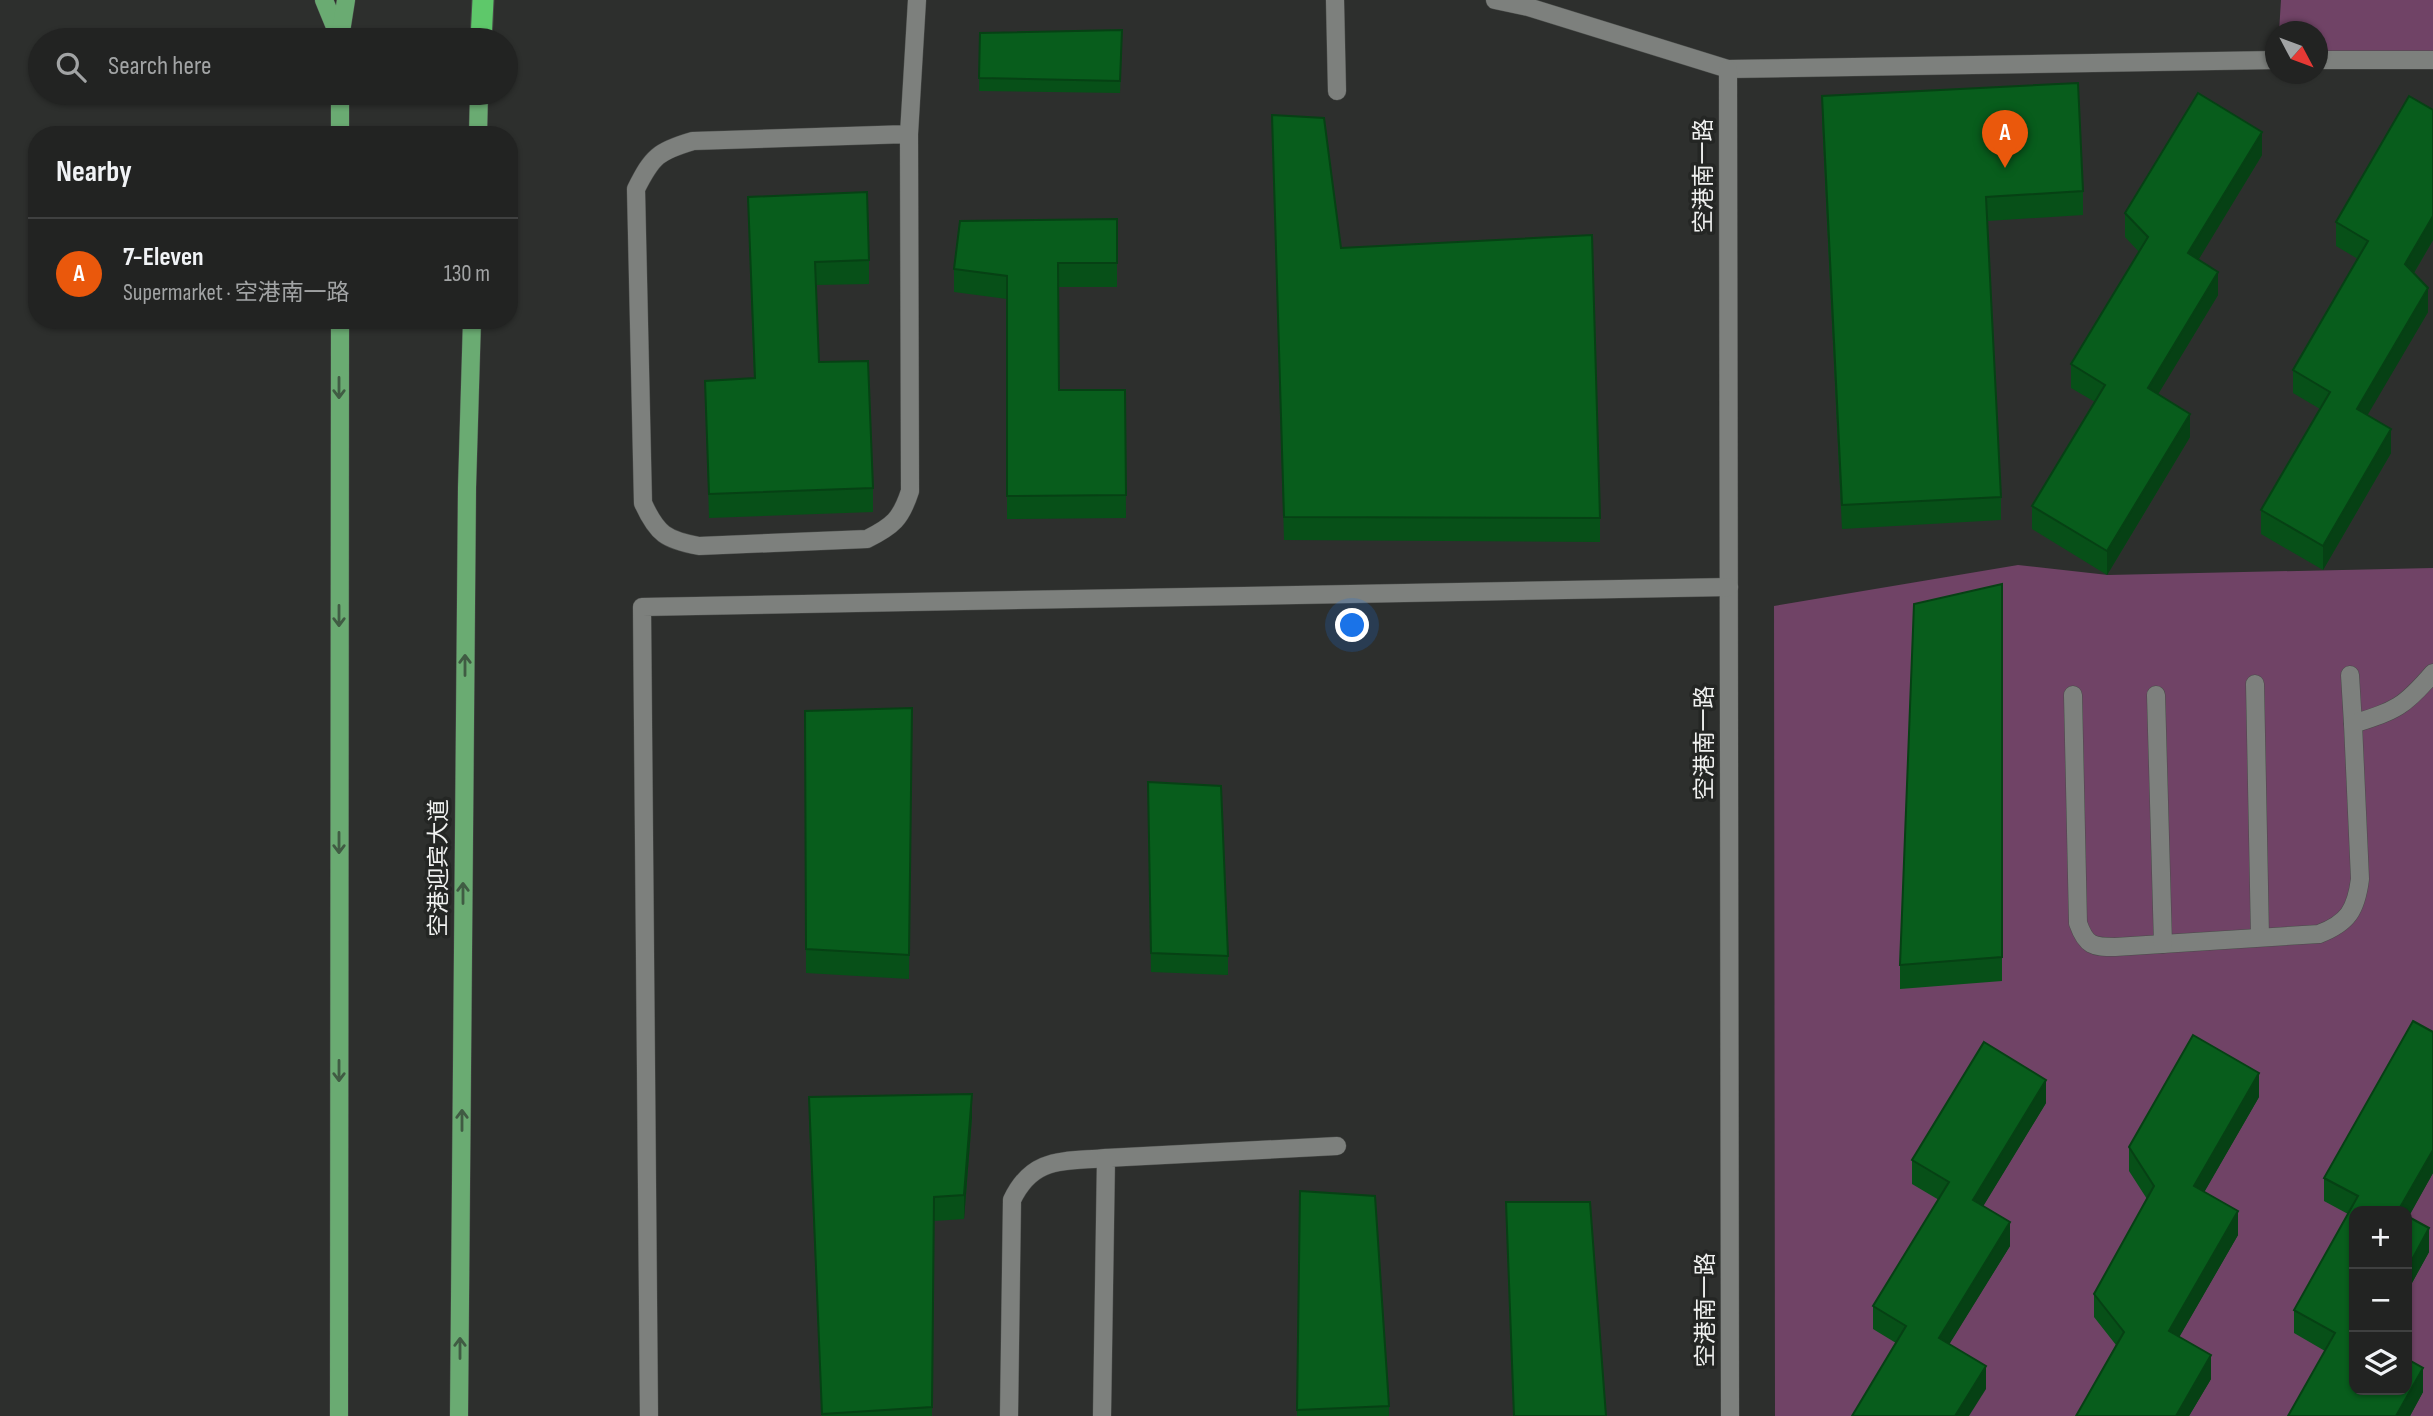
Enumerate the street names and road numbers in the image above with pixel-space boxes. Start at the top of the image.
street label: 空港南一路 [1690,119,1718,234]
street label: 空港南一路 [1691,686,1719,801]
street label: 空港迎宾大道 [425,799,453,937]
street label: 空港南一路 [1692,1253,1720,1368]

